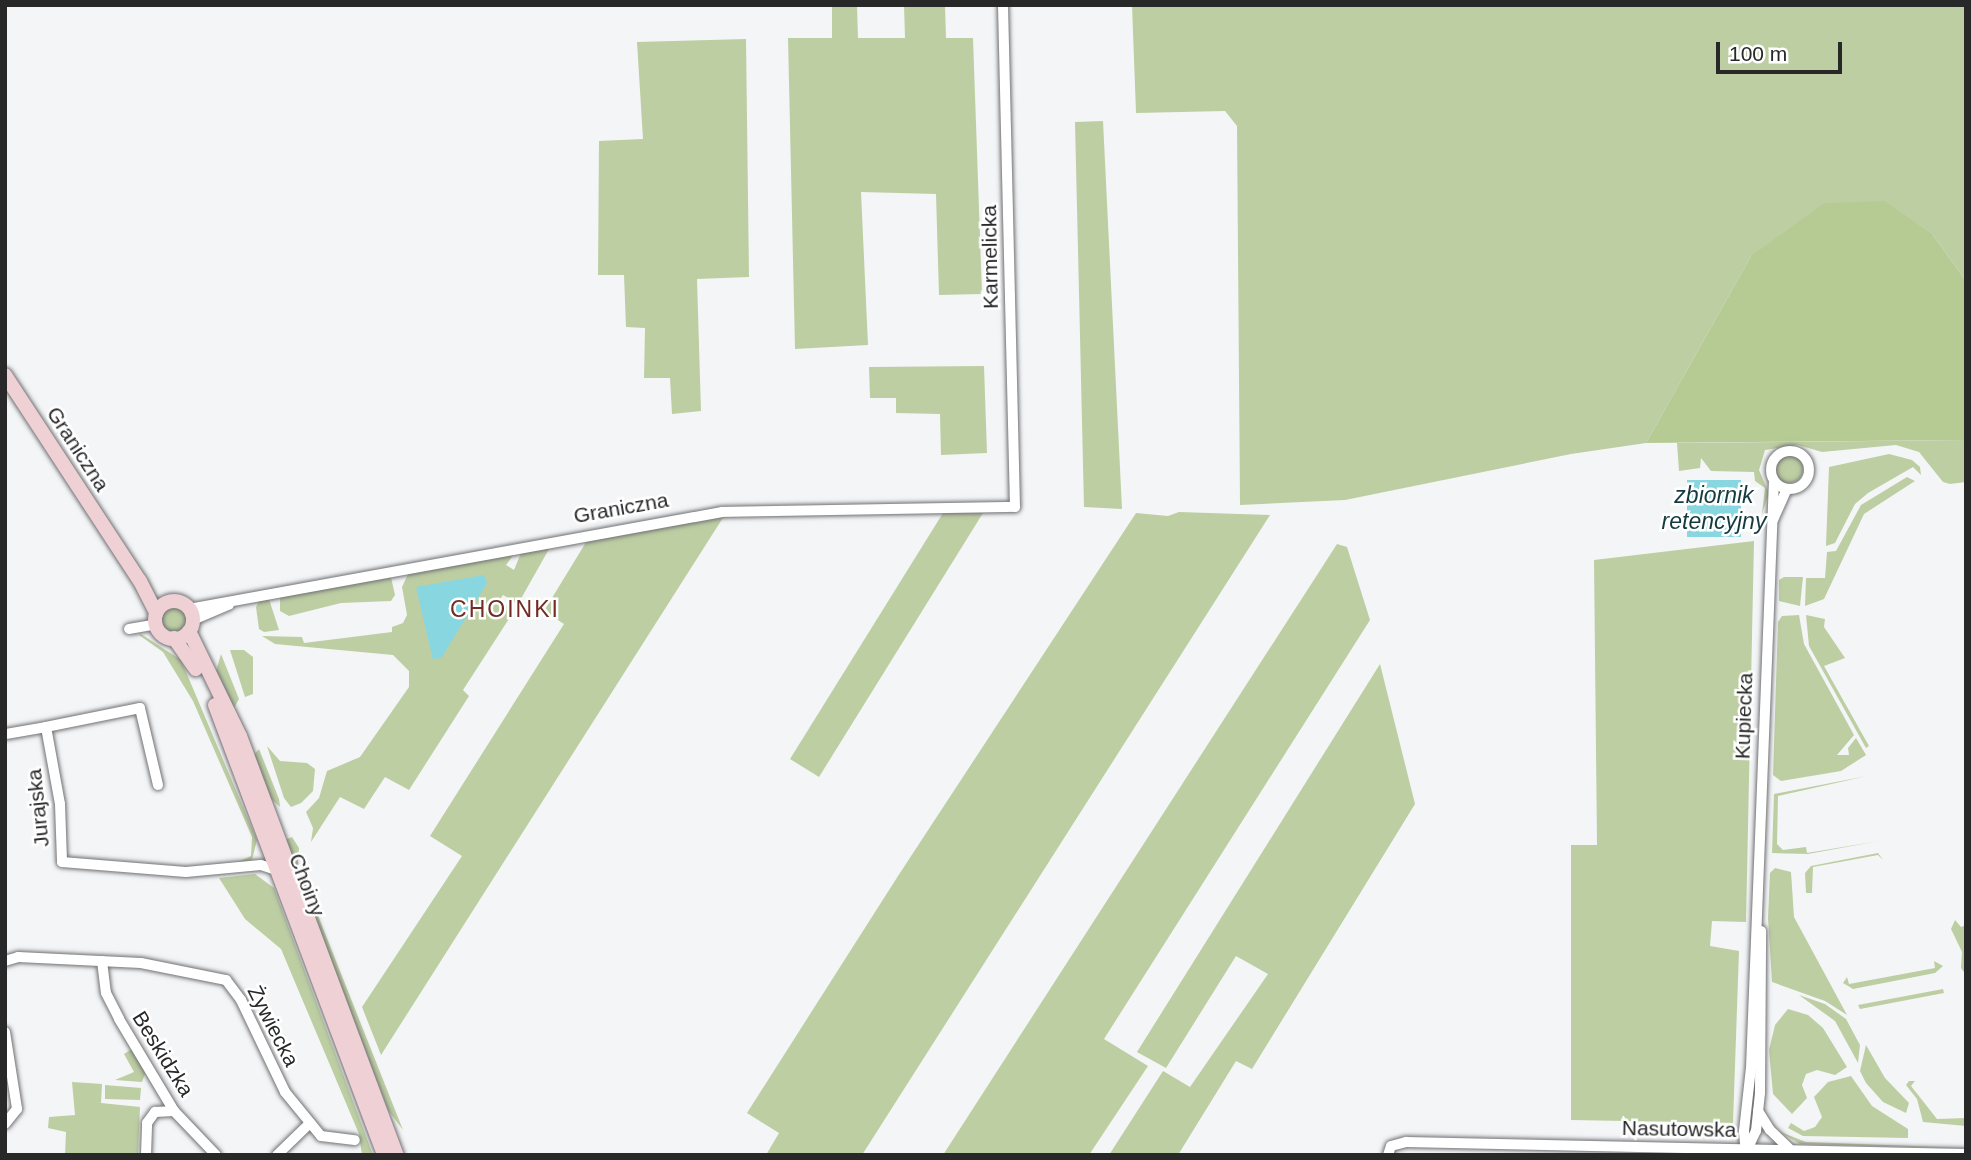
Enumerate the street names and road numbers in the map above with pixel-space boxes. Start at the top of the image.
street label: Karmelicka [976,205,1004,309]
street label: Graniczna [41,402,115,496]
street label: Graniczna [572,487,670,529]
street label: Kupiecka [1730,672,1758,760]
street label: Jurajska [21,768,55,848]
street label: Choiny [284,850,330,920]
street label: Żywiecka [242,981,304,1071]
street label: Beskidzka [127,1007,199,1101]
street label: Nasutowska [1622,1115,1736,1143]

